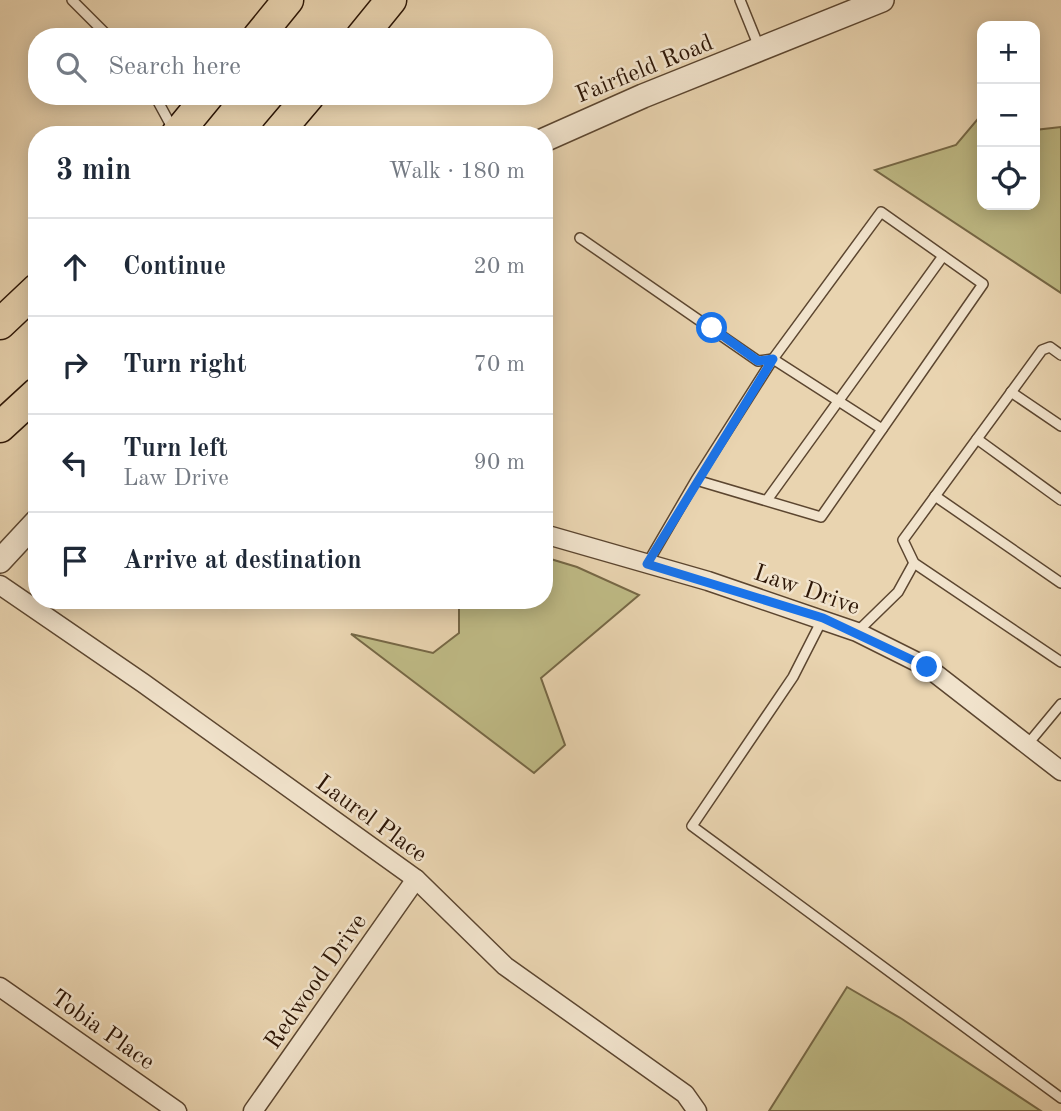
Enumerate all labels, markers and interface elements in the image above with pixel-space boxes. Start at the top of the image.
map controls [977,21,1040,210]
button: + [977,21,1040,84]
search box [28,28,553,105]
street label: Fairfield Road [573,31,717,108]
icon: search [52,48,90,86]
text: Search here [108,54,241,80]
button: − [977,84,1040,147]
button: locate [977,147,1040,210]
text: 3 min [56,156,131,186]
text: Walk · 180 m [389,160,525,183]
icon: ahead [56,248,94,286]
text: Continue [123,254,226,280]
text: 20 m [474,255,525,278]
route start [696,312,727,343]
icon: right [56,346,94,384]
text: Turn right [123,352,246,378]
text: 70 m [474,353,525,376]
text: Turn left [123,436,228,462]
icon: left [56,444,94,482]
text: 90 m [474,451,525,474]
text: Law Drive [123,467,229,490]
icon: arrive [56,542,94,580]
text: Arrive at destination [123,548,362,574]
street label: Law Drive [750,562,862,620]
route end [911,651,942,682]
street label: Laurel Place [311,771,431,868]
street label: Redwood Drive [261,910,372,1054]
street label: Tobia Place [45,986,158,1075]

